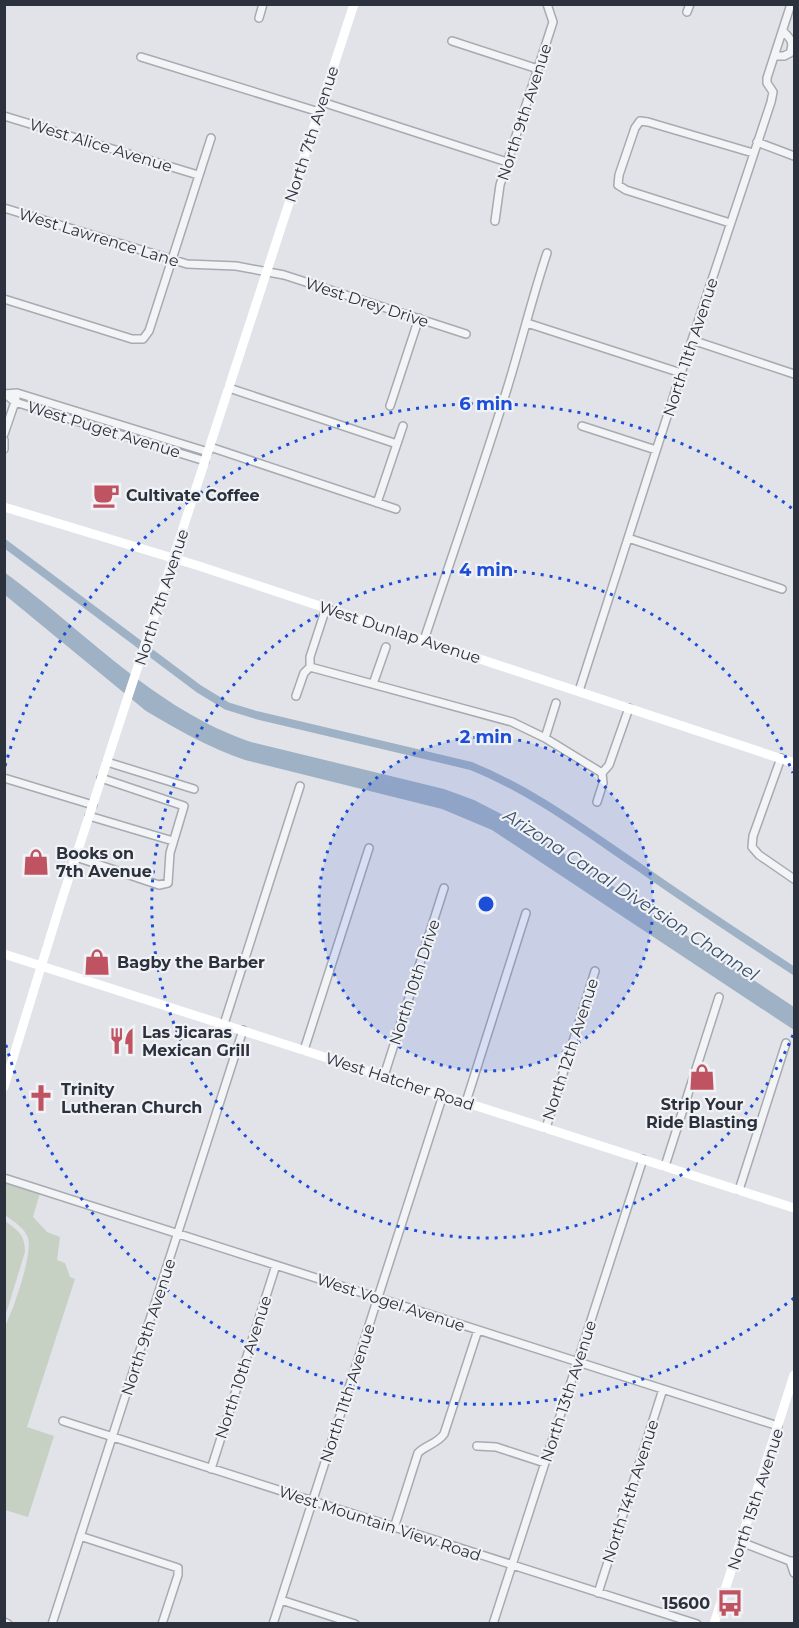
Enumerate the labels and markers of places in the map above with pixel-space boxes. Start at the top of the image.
cafe icon: Cultivate Coffee [91,480,121,510]
place label: Cultivate Coffee [126,486,260,505]
place label: Books on 7th Avenue [56,844,152,881]
shop icon: Books on 7th Avenue [21,847,51,877]
centre of rings [476,894,496,914]
shop icon: Bagby the Barber [82,947,112,977]
place label: Bagby the Barber [117,953,265,972]
place label: Las Jicaras Mexican Grill [142,1023,250,1060]
restaurant icon: Las Jicaras Mexican Grill [107,1026,137,1056]
shop icon: Strip Your Ride Blasting [687,1062,717,1092]
place label: Trinity Lutheran Church [61,1080,202,1117]
church icon: Trinity Lutheran Church [26,1083,56,1113]
place label: Strip Your Ride Blasting [646,1095,758,1132]
bus stop icon: 15600 [715,1588,745,1618]
place label: 15600 [662,1594,710,1613]

